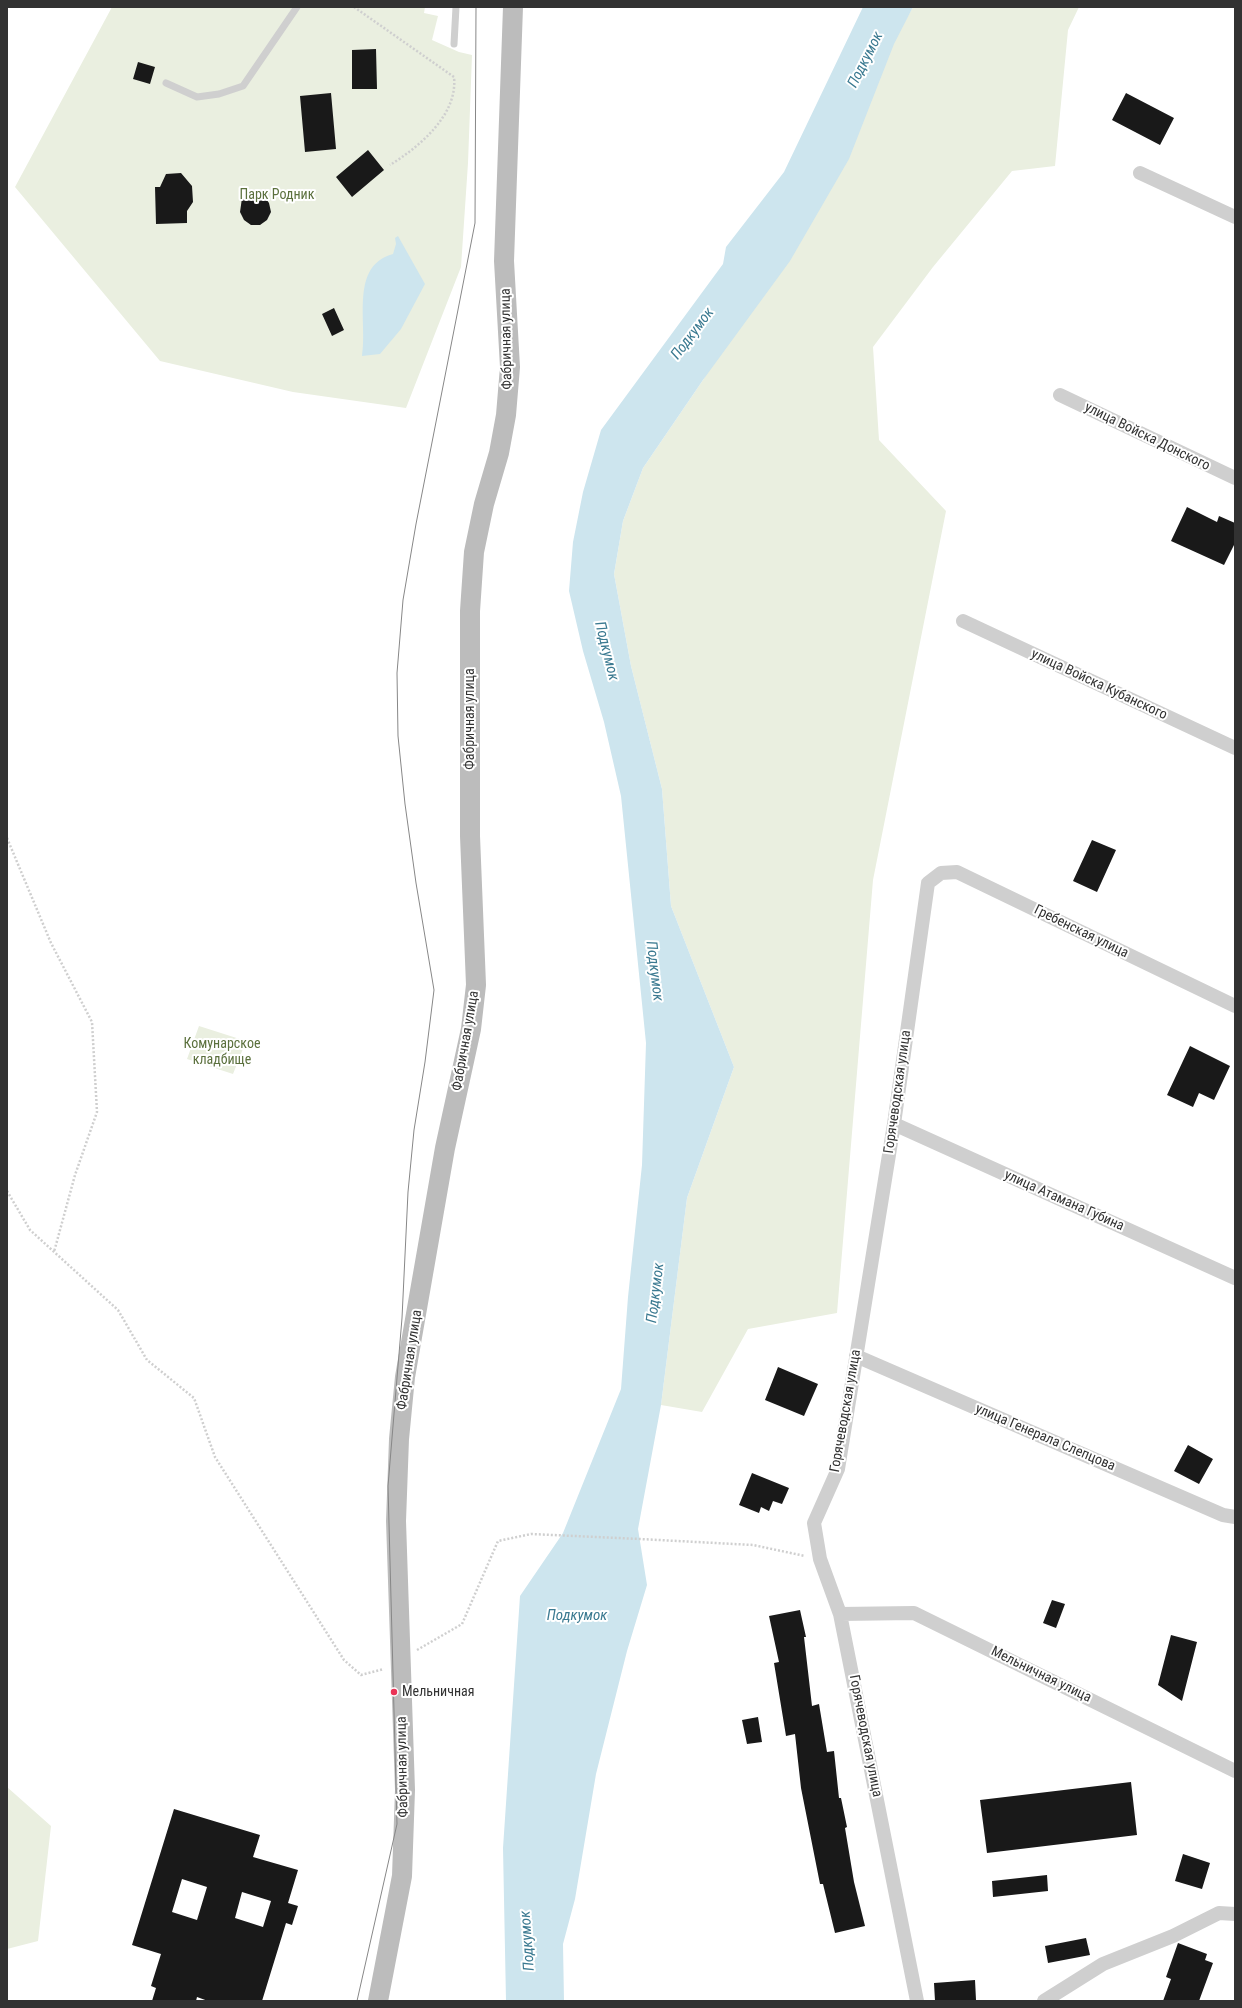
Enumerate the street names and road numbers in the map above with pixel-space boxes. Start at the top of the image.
street label: Фабричная улица [498,288,516,390]
street label: улица Войска Донского [1081,399,1213,475]
street label: улица Войска Кубанского [1028,646,1170,724]
street label: Фабричная улица [462,668,478,770]
street label: Гребенская улица [1031,902,1131,962]
street label: Фабричная улица [449,990,483,1092]
street label: Горячеводская улица [881,1029,915,1155]
street label: улица Атамана Губина [1001,1167,1127,1235]
street label: Фабричная улица [394,1309,426,1411]
street label: Горячеводская улица [827,1348,865,1474]
street label: улица Генерала Слепцова [972,1401,1118,1475]
street label: Мельничная улица [988,1643,1094,1707]
street label: Горячеводская улица [845,1673,885,1799]
street label: Фабричная улица [394,1716,412,1818]

